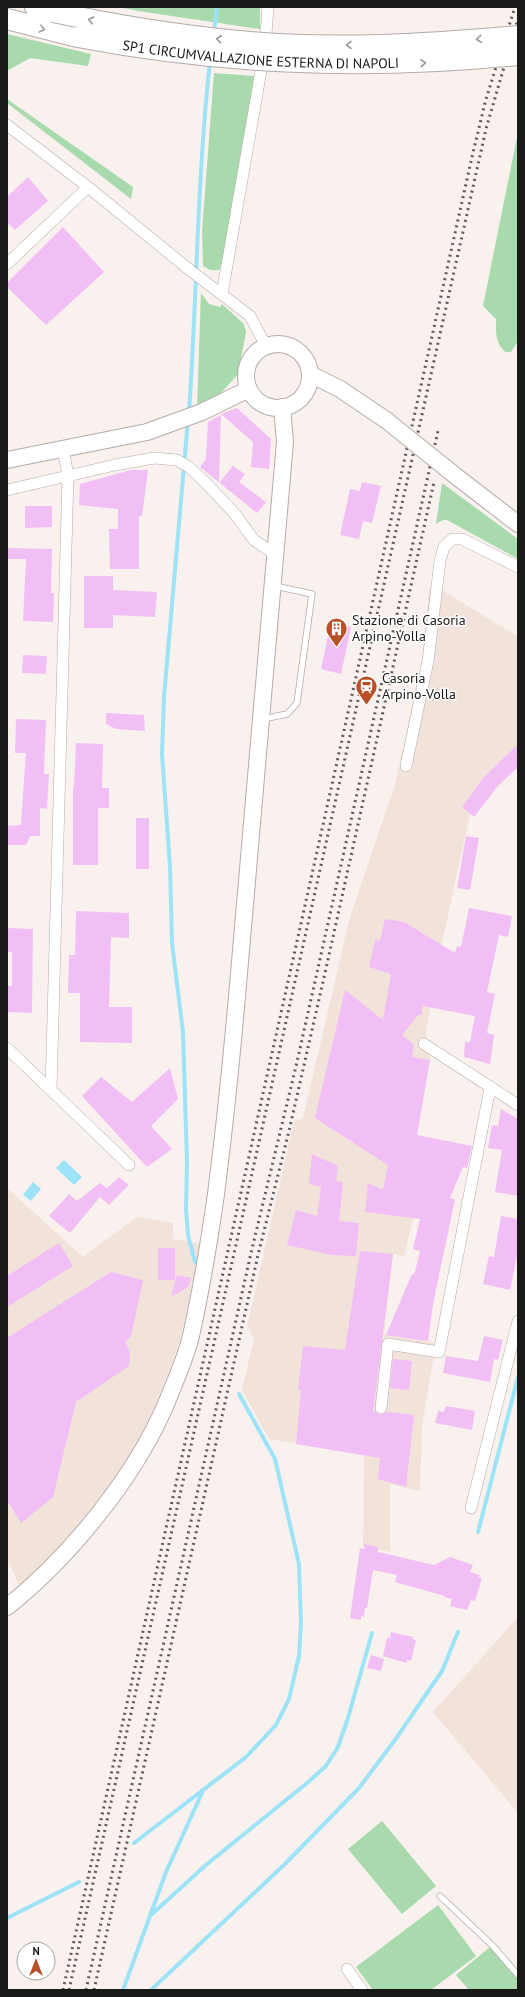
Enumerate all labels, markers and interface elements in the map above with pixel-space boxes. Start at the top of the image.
one-way arrow [88,16,94,24]
one-way arrow [39,24,46,32]
one-way arrow [476,34,482,43]
one-way arrow [216,35,223,44]
street label: SP1 CIRCUMVALLAZIONE ESTERNA DI NAPOLI [121,36,399,72]
one-way arrow [346,40,352,49]
one-way arrow [420,58,426,67]
place label: Stazione di Casoria Arpino-Volla [352,611,466,645]
building icon: Stazione di Casoria Arpino-Volla [323,615,349,648]
place label: Casoria Arpino-Volla [382,669,456,703]
station icon: Casoria Arpino-Volla [354,673,380,706]
north arrow [16,1941,56,1981]
text: N [32,1944,40,1958]

